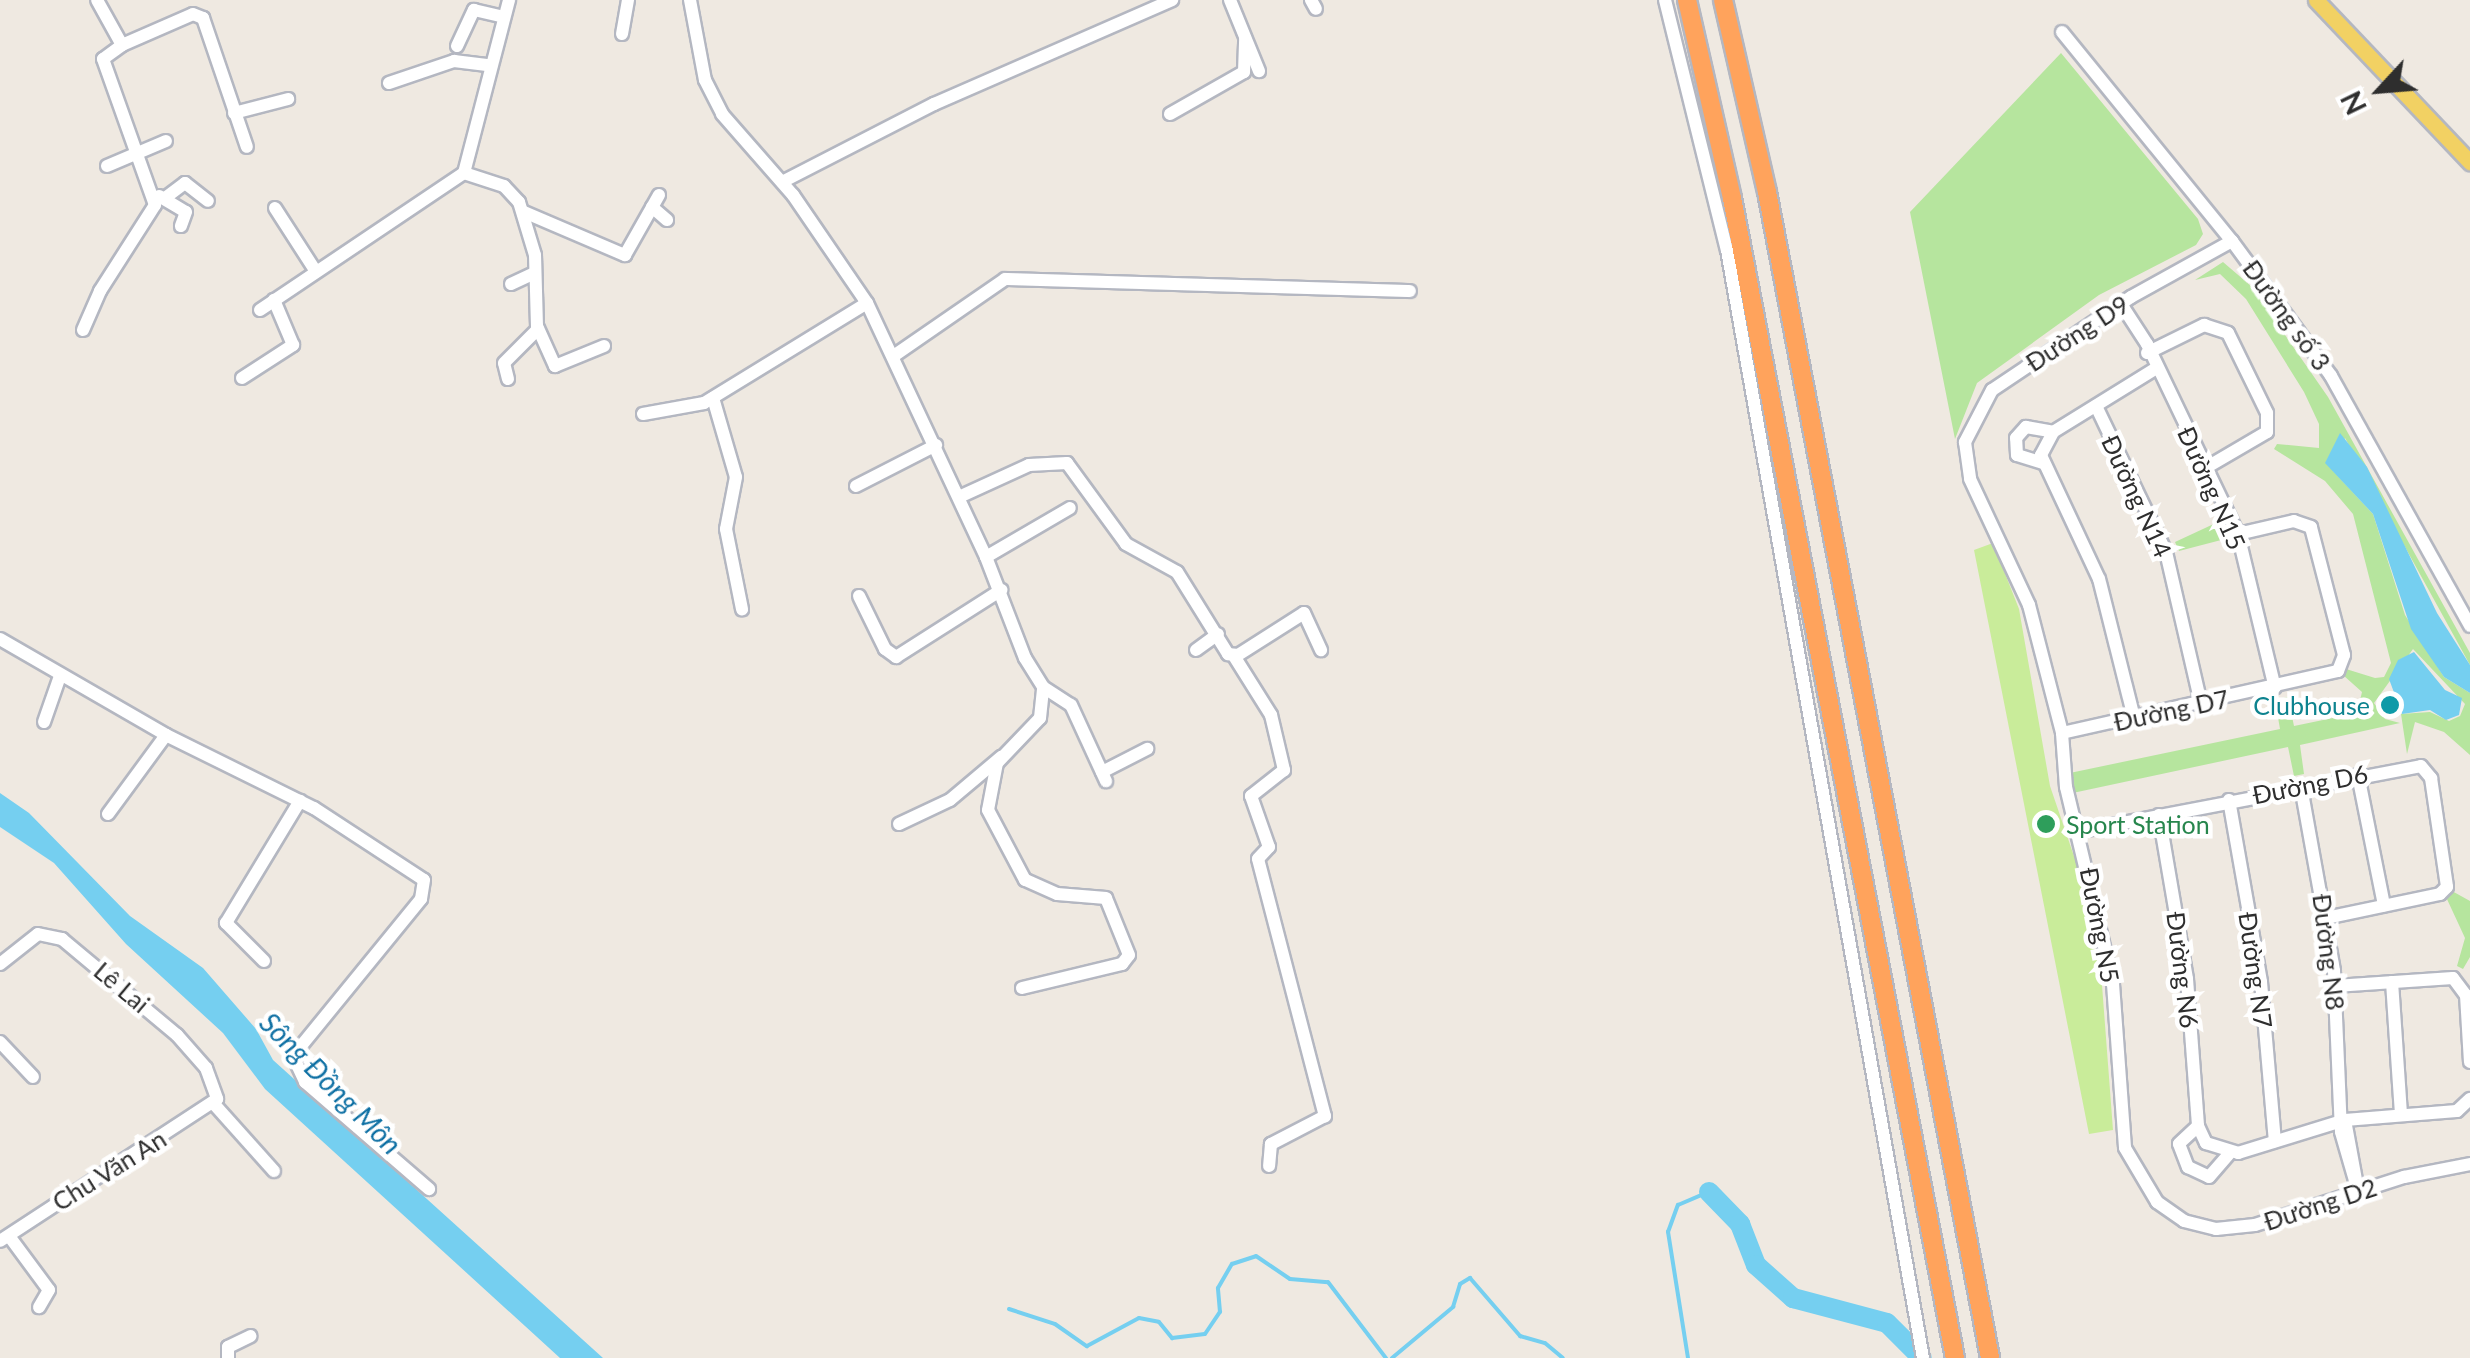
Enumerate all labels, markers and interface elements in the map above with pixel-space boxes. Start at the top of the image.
north arrow [2330,40,2430,140]
text: N [2333,86,2373,120]
street label: Đường số 3 [2237,254,2337,376]
street label: Đường D9 [2020,289,2134,377]
street label: Đường N15 [2172,422,2252,554]
street label: Đường N14 [2096,430,2178,562]
street label: Đường D7 [2111,683,2231,737]
place label: Clubhouse [2253,690,2370,720]
marker: Clubhouse [2379,694,2401,716]
street label: Đường D6 [2250,758,2370,810]
place label: Sport Station [2066,809,2210,839]
marker: Sport Station [2035,813,2057,835]
street label: Đường N5 [2074,865,2126,985]
street label: Đường N8 [2307,892,2351,1012]
street label: Đường N6 [2161,910,2205,1030]
street label: Đường N7 [2233,910,2279,1030]
street label: Lê Lai [88,955,156,1019]
water label: Sông Đồng Môn [253,1005,409,1161]
street label: Chu Văn An [46,1123,172,1217]
street label: Đường D2 [2260,1172,2380,1236]

